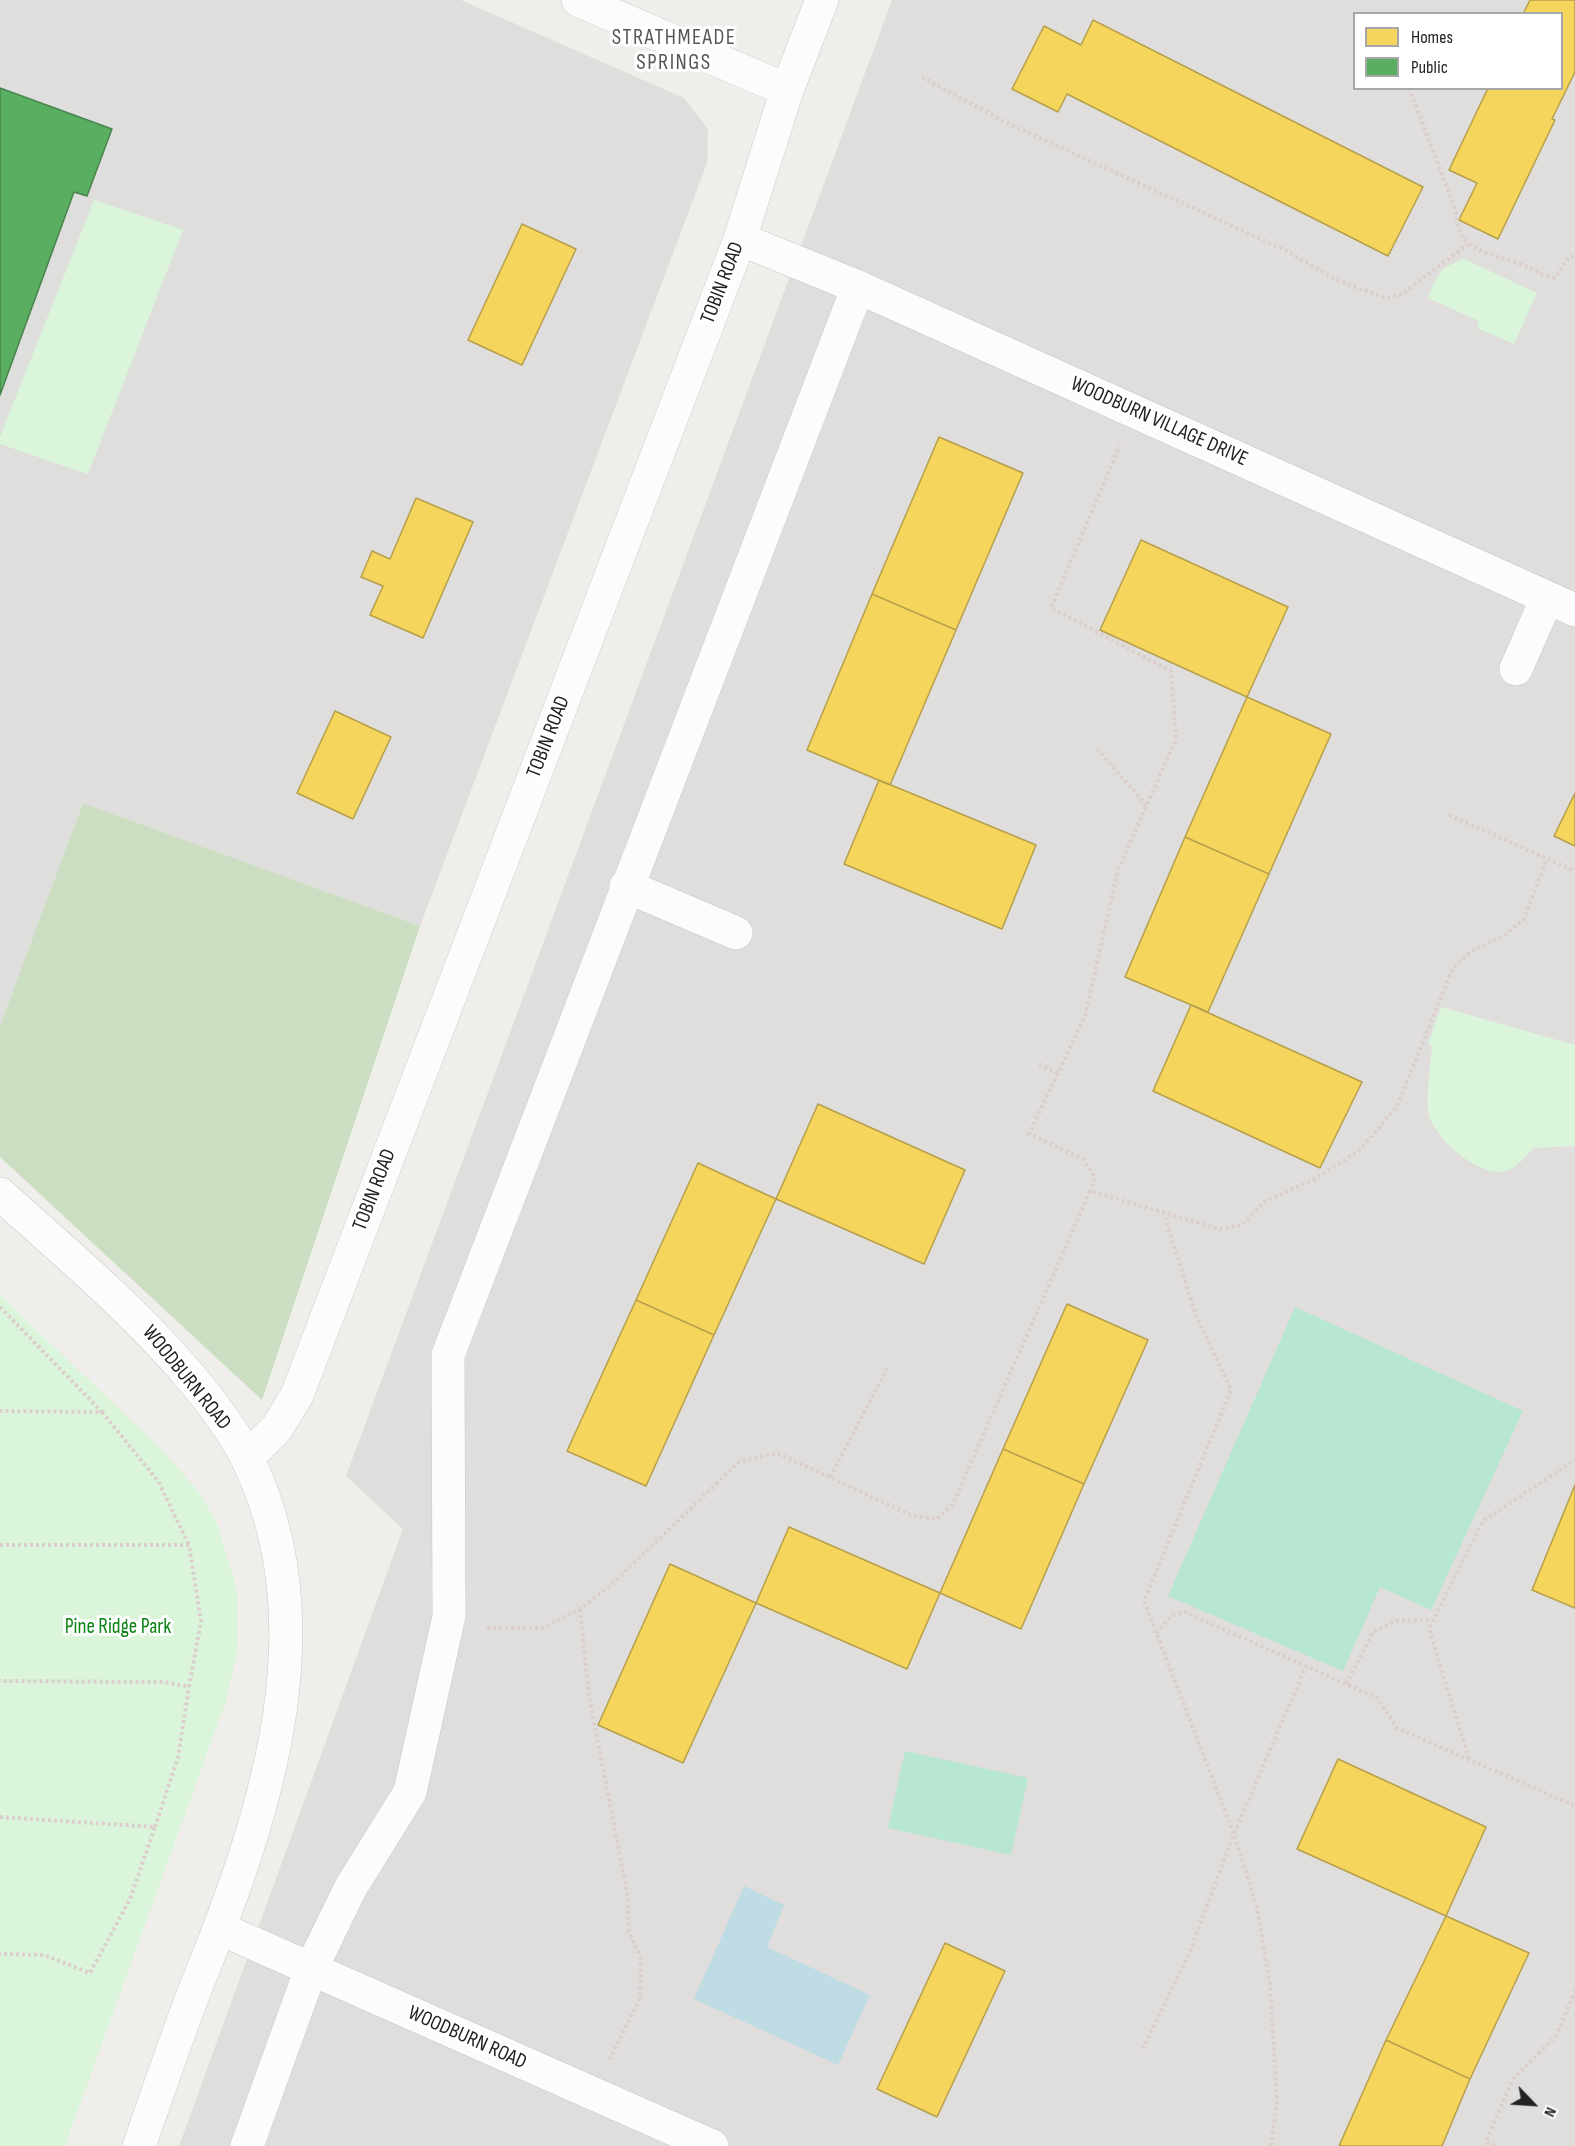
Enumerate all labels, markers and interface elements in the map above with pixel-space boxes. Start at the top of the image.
legend [1353,12,1563,90]
district label: STRATHMEADE SPRINGS [612,25,736,76]
text: Homes [1411,27,1453,48]
text: Public [1411,57,1448,78]
street label: TOBIN ROAD [696,239,750,327]
street label: WOODBURN VILLAGE DRIVE [1067,372,1251,472]
street label: TOBIN ROAD [522,693,576,781]
street label: TOBIN ROAD [348,1146,402,1234]
street label: WOODBURN ROAD [136,1321,236,1435]
park label: Pine Ridge Park [65,1615,171,1641]
street label: WOODBURN ROAD [404,2001,530,2075]
north arrow [1503,2074,1563,2134]
text: N [1539,2104,1560,2120]

